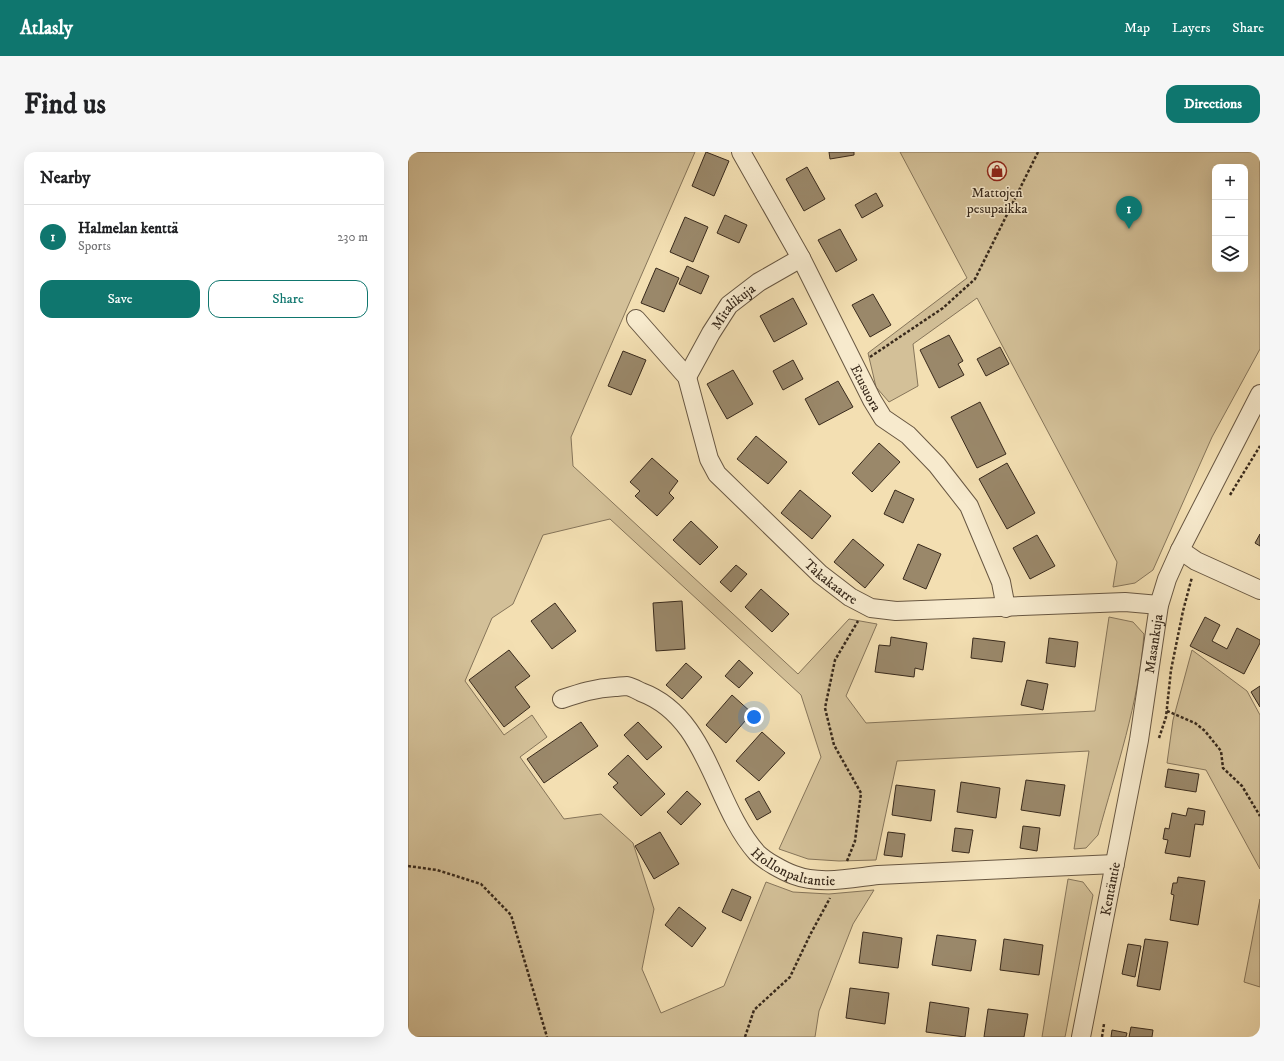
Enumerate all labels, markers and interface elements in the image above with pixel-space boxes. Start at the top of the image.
text: Atlasly [20,17,73,40]
text: Map [1124,19,1150,37]
text: Layers [1172,19,1210,37]
text: Share [1232,19,1264,37]
button: Directions [1166,85,1260,123]
text: Find us [24,87,106,122]
shop icon: Mattojen pesupaikka [986,160,1008,182]
map controls [1212,164,1248,272]
button: + [1212,164,1248,200]
text: Nearby [40,167,90,189]
place label: Mattojen pesupaikka [966,184,1027,218]
pin: 1 [1116,196,1142,229]
button: − [1212,200,1248,236]
text: Halmelan kenttä [78,219,178,238]
text: 1 [51,229,55,245]
text: 230 m [337,229,368,245]
button: layers [1212,236,1248,272]
text: Sports [78,238,111,254]
button: Save [40,280,200,318]
button: Share [208,280,368,318]
street label: Mitalikuja [708,280,759,333]
street label: Etusuora [846,362,885,415]
street label: Takakaarre [800,555,860,609]
street label: Masankuja [1141,613,1168,675]
your location [744,707,764,727]
street label: Hollonpaltantie [747,844,836,890]
street label: Kentäntie [1097,860,1125,917]

